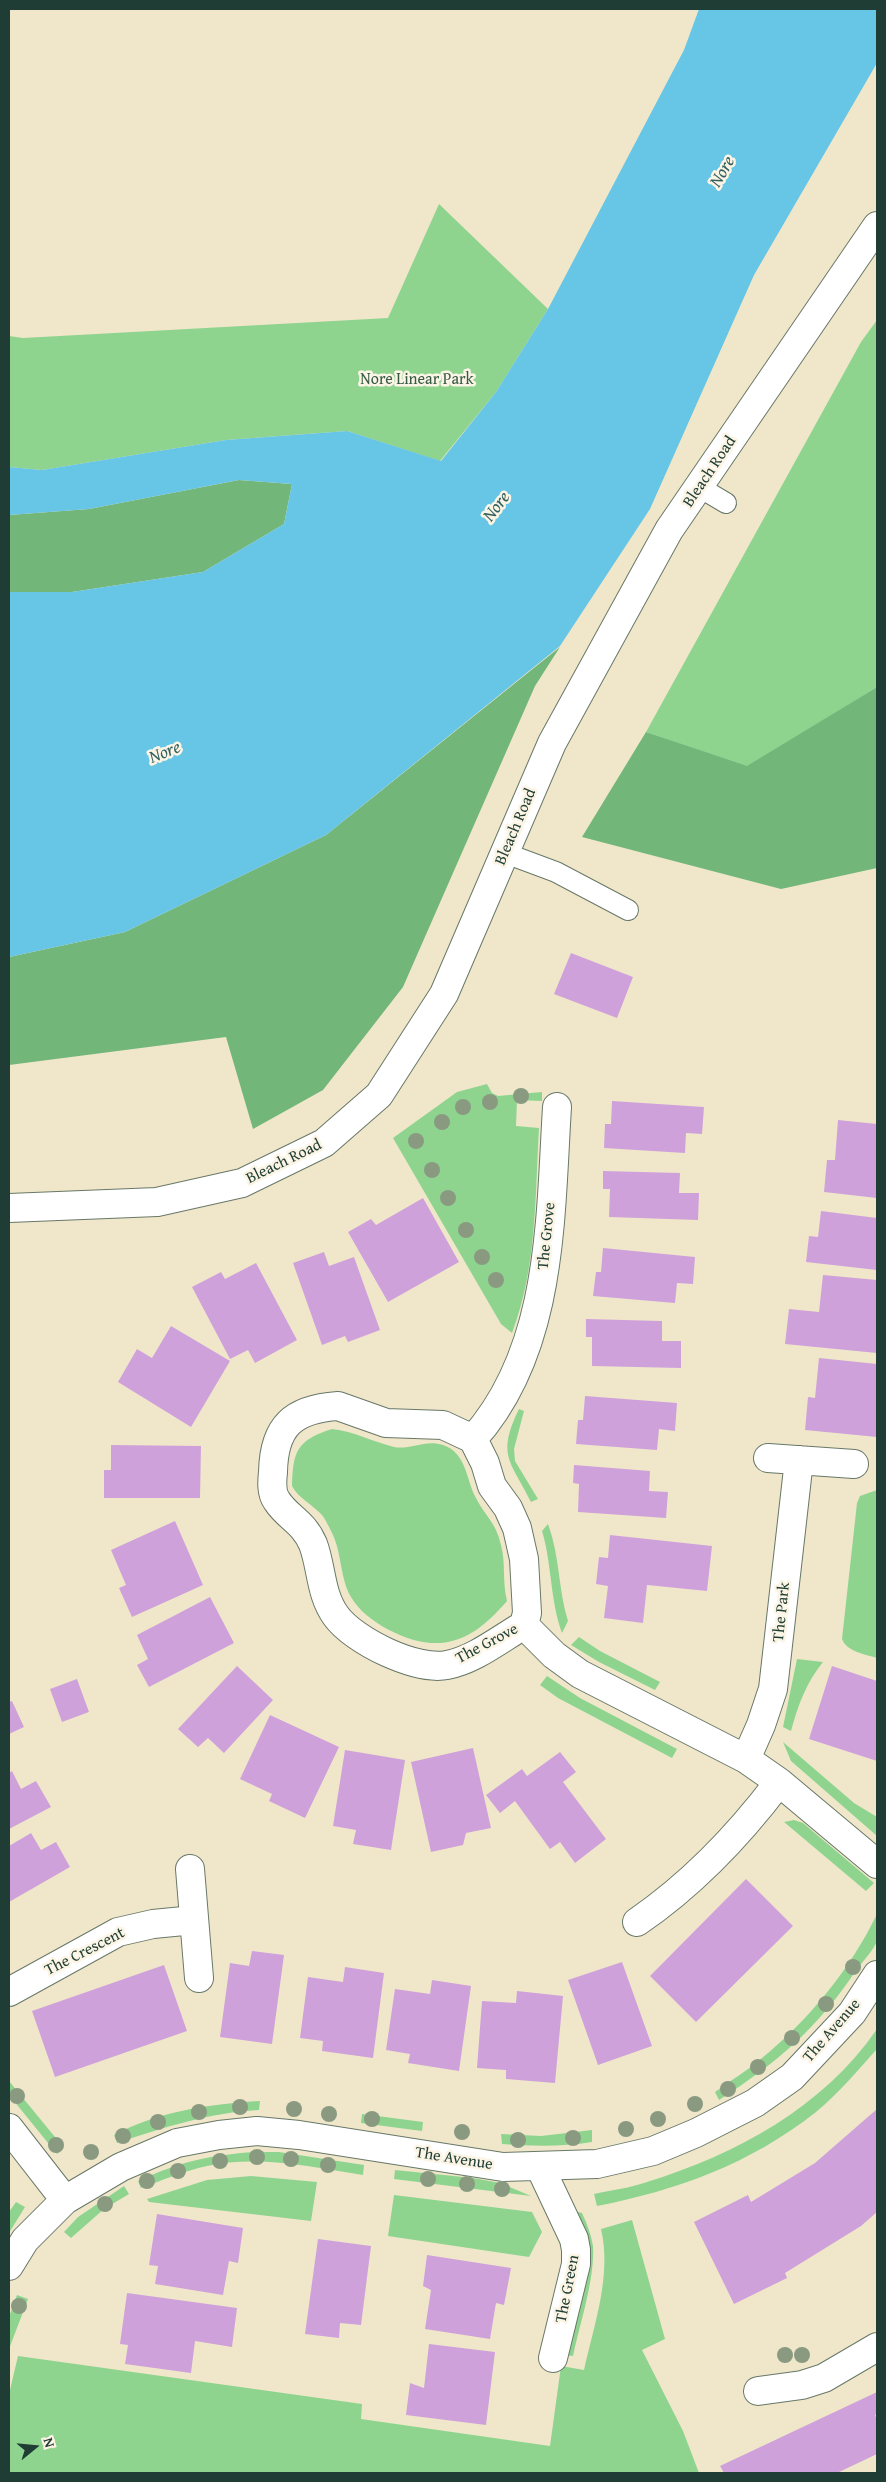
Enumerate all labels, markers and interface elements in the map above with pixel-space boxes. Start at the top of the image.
water label: Nore [706,153,740,191]
park label: Nore Linear Park [360,370,474,390]
street label: Bleach Road [679,433,741,511]
water label: Nore [479,488,515,526]
water label: Nore [146,737,184,769]
street label: Bleach Road [491,786,541,868]
street label: Bleach Road [243,1136,325,1188]
street label: The Grove [534,1201,560,1271]
street label: The Park [769,1581,795,1643]
street label: The Grove [453,1620,521,1668]
street label: The Crescent [42,1924,128,1980]
street label: The Avenue [799,1995,865,2067]
street label: The Avenue [414,2143,494,2175]
street label: The Green [552,2253,584,2325]
north arrow [10,2422,60,2472]
text: N [38,2435,60,2450]

